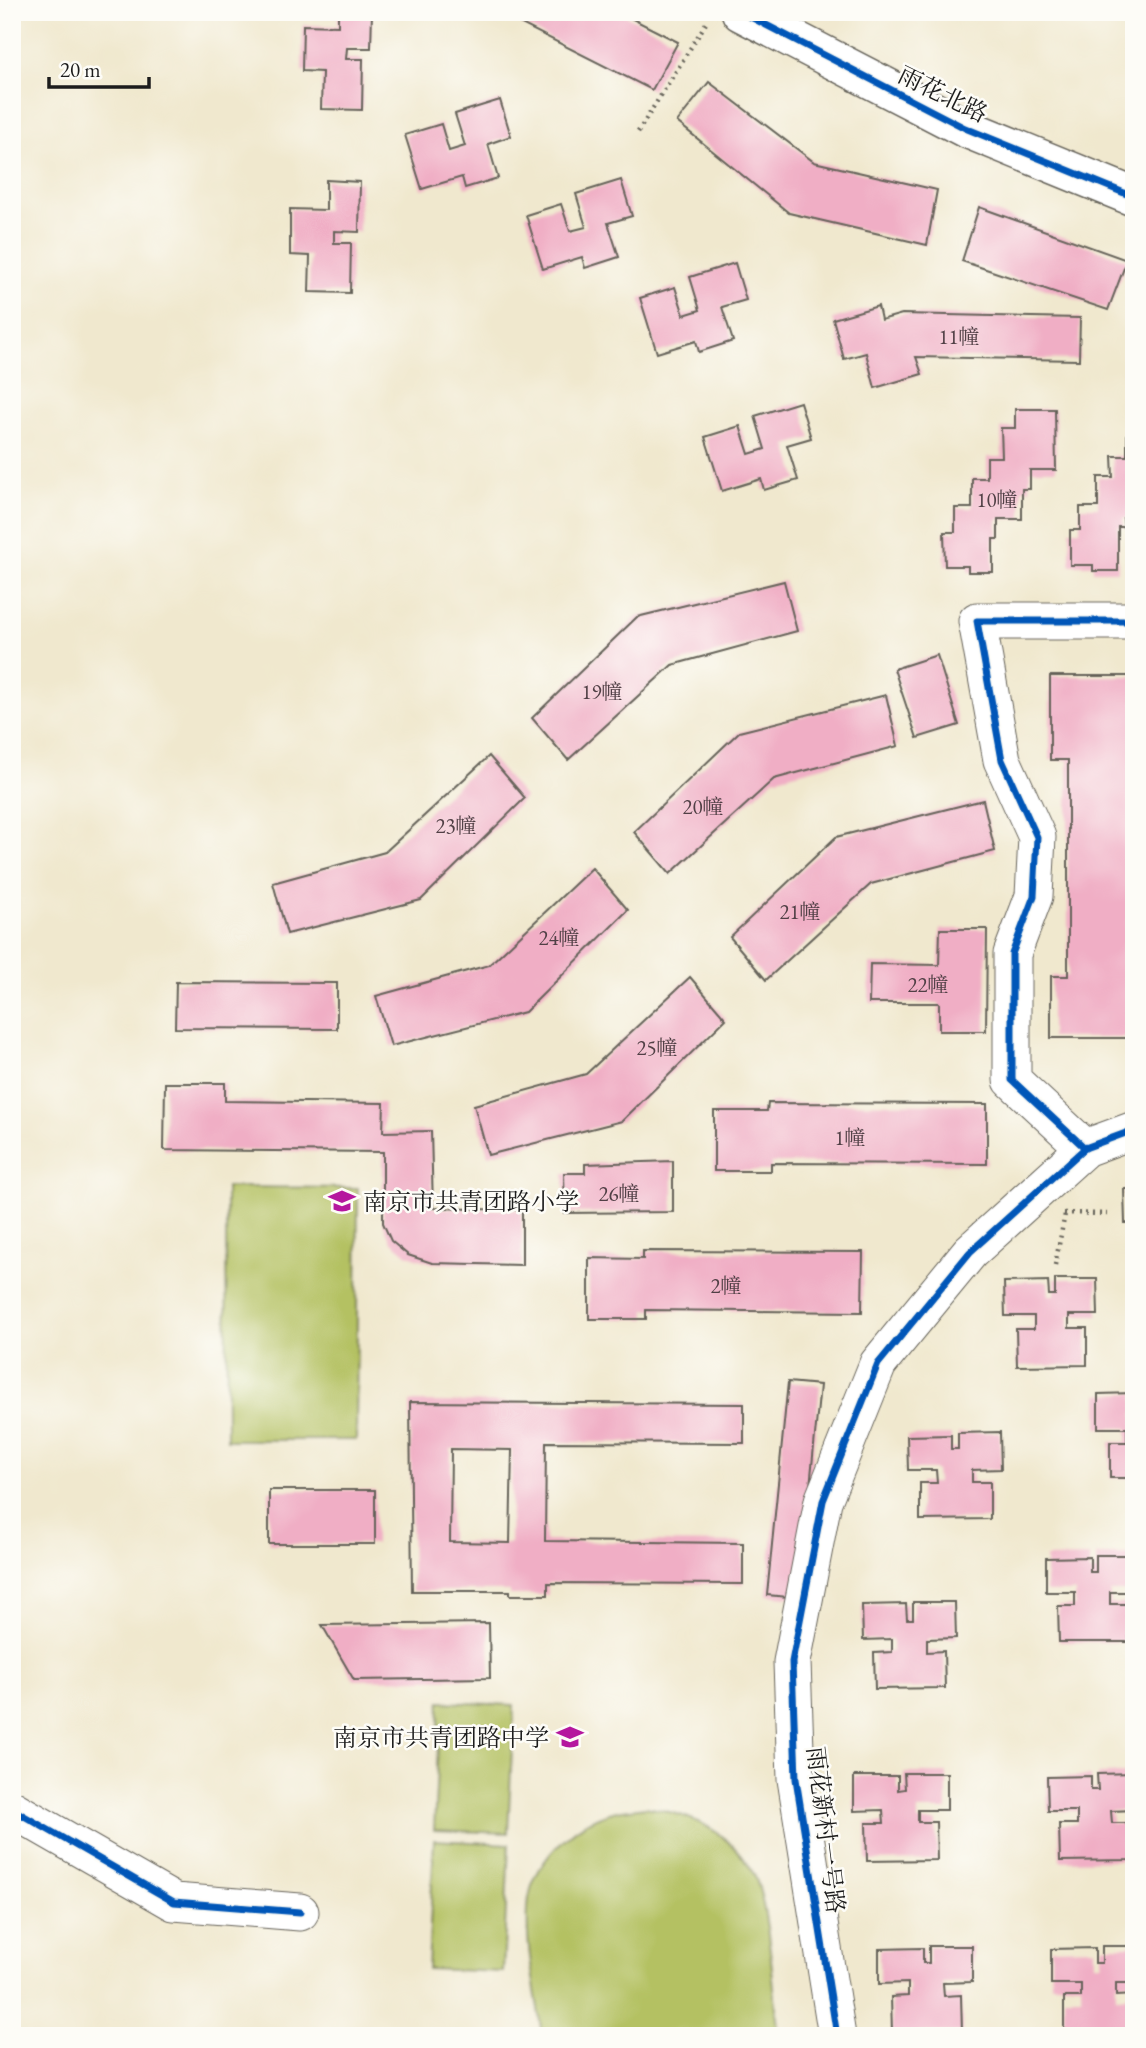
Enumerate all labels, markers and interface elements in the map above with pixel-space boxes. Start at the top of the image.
scale bar [49,46,149,90]
text: 20 m [60,56,101,83]
street label: 雨花北路 [893,59,993,129]
house number: 11幢 [938,323,980,350]
house number: 10幢 [976,486,1018,513]
house number: 19幢 [581,678,623,705]
house number: 20幢 [682,793,724,820]
house number: 23幢 [435,812,477,839]
house number: 21幢 [779,898,821,925]
house number: 24幢 [538,924,580,951]
house number: 22幢 [907,971,949,998]
house number: 25幢 [636,1034,678,1061]
house number: 1幢 [834,1124,866,1151]
house number: 26幢 [598,1180,640,1207]
school or university icon: 南京市共青团路小学 [327,1186,357,1216]
place label: 南京市共青团路小学 [363,1186,579,1217]
house number: 2幢 [710,1272,742,1299]
place label: 南京市共青团路中学 [333,1722,549,1753]
school or university icon: 南京市共青团路中学 [555,1722,585,1752]
street label: 雨花新村一号路 [800,1745,852,1915]

